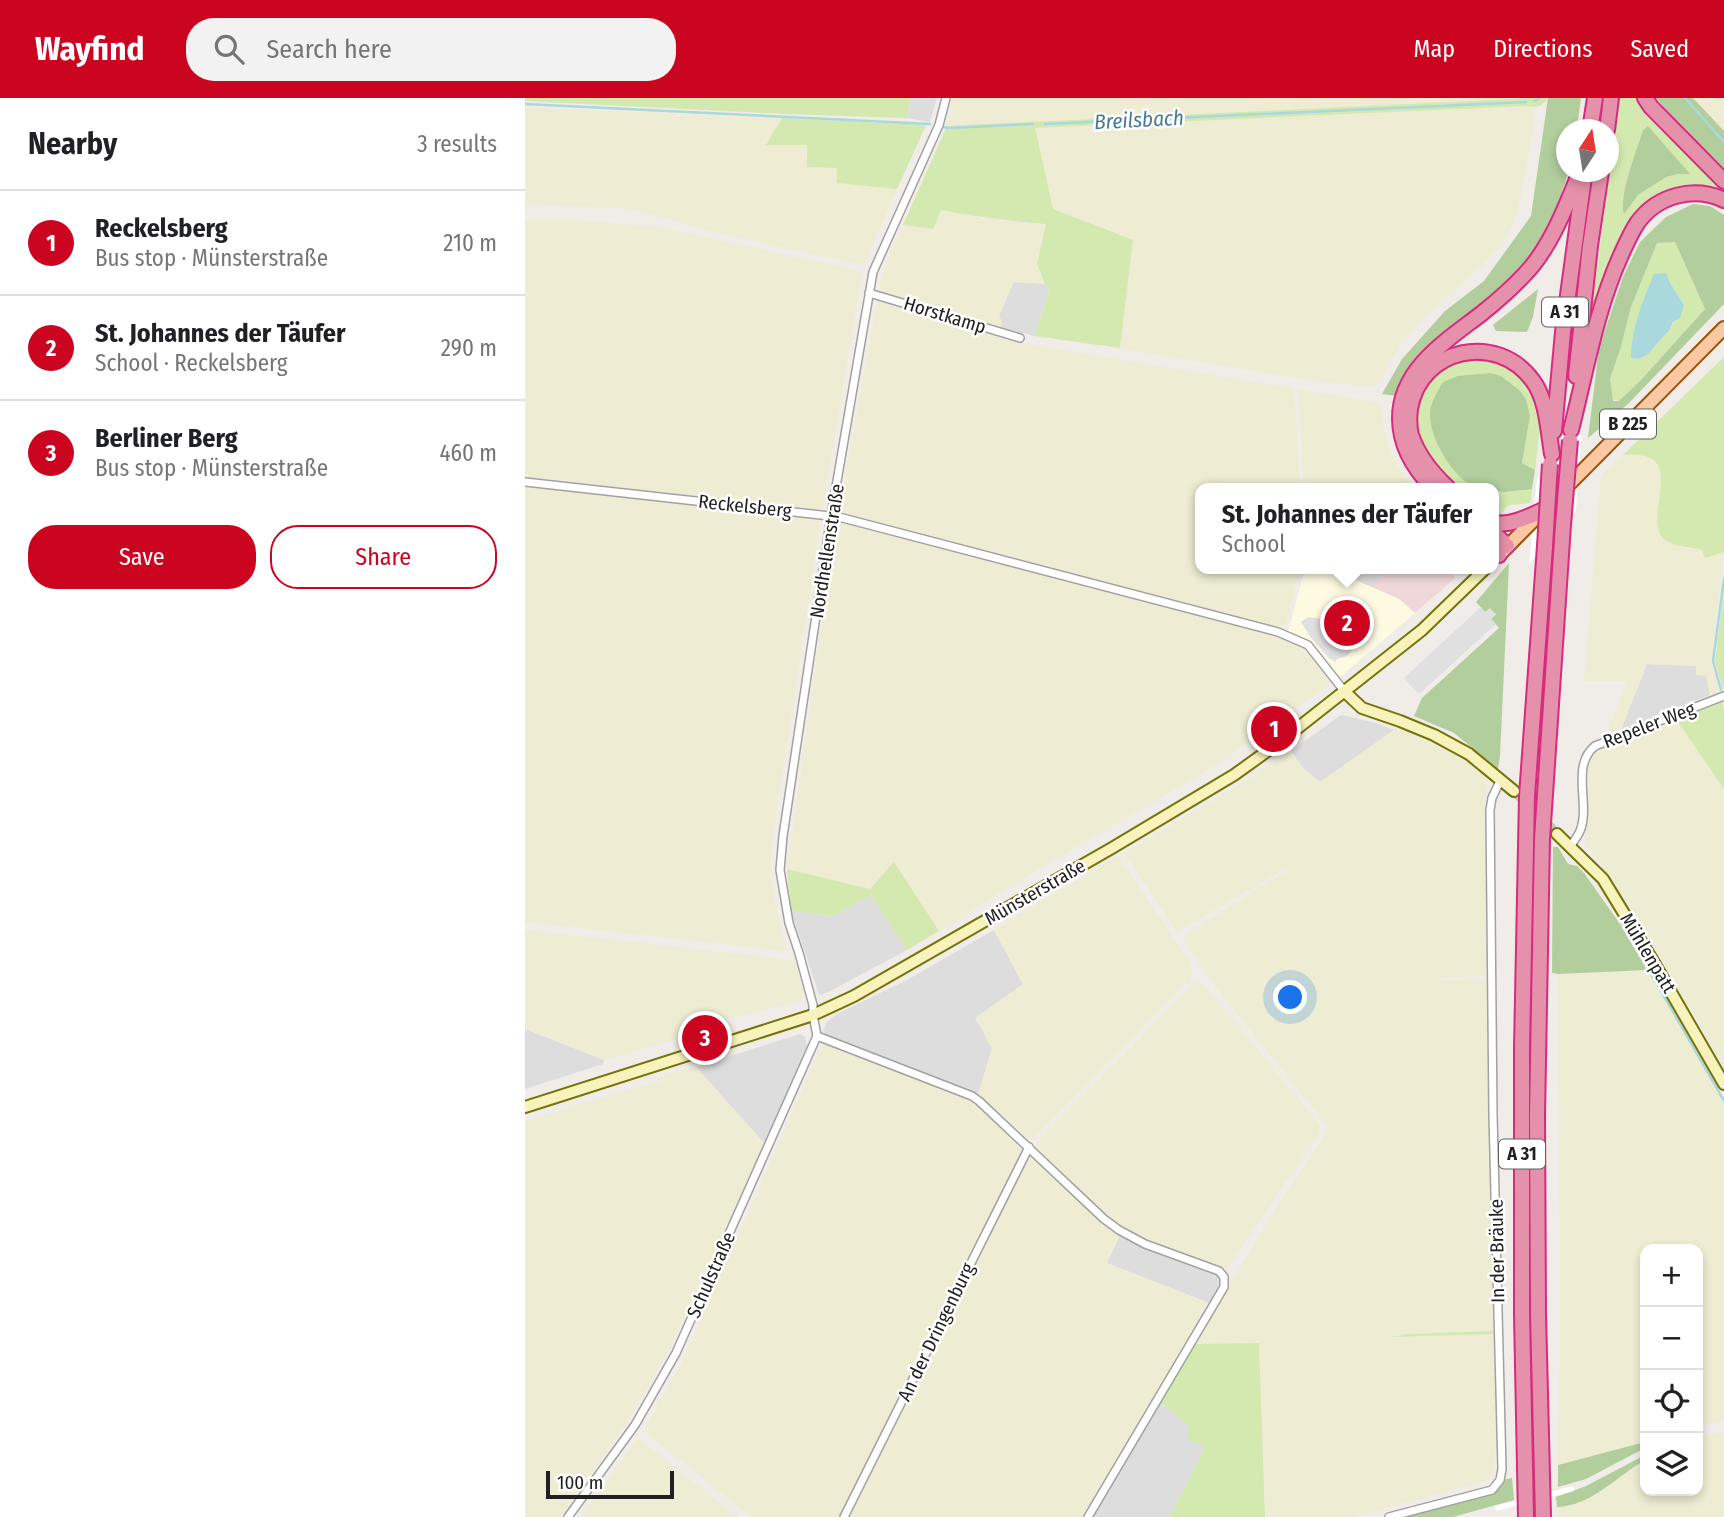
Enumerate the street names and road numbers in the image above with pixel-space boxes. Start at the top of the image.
street label: Horstkamp [901,292,989,338]
road number: A 31 [1542,298,1588,327]
road number: B 225 [1600,410,1656,438]
street label: Nordhellenstraße [805,482,849,620]
street label: Reckelsberg [697,490,793,522]
street label: Repeler Weg [1600,697,1698,753]
street label: Münsterstraße [981,854,1089,930]
street label: Mühlenpatt [1615,909,1681,998]
road number: A 31 [1499,1140,1545,1168]
street label: In der Bräuke [1485,1199,1509,1303]
street label: Schulstraße [682,1228,740,1322]
street label: An der Dringenburg [893,1259,979,1405]

